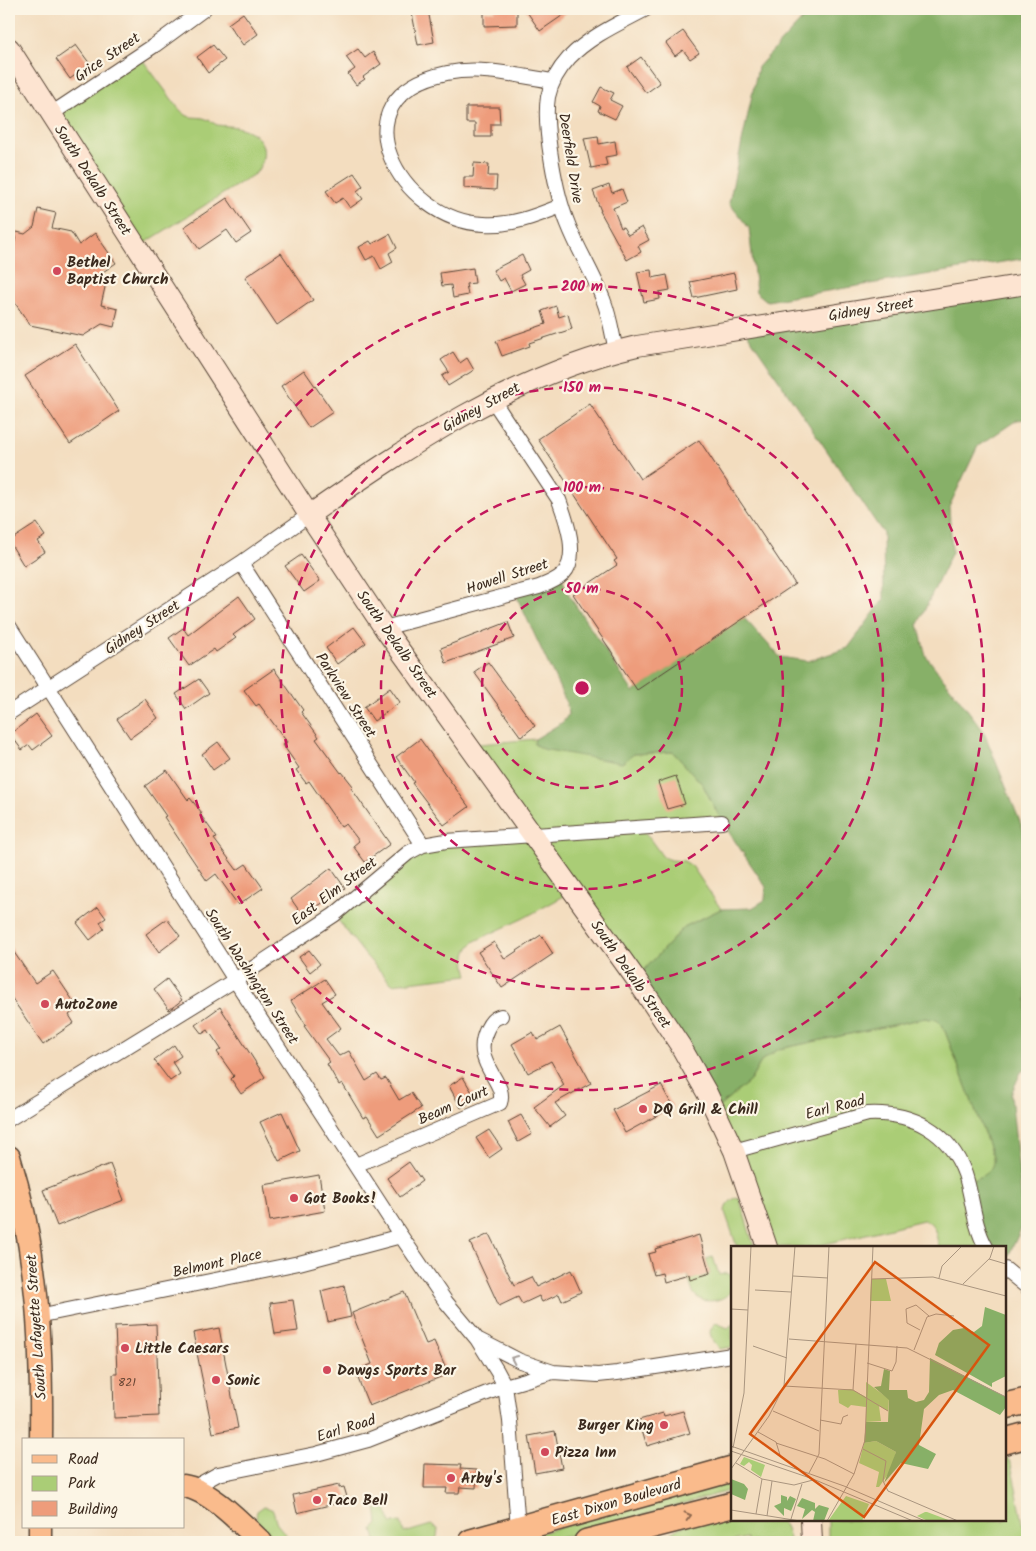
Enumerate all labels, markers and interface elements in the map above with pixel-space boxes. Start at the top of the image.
street label: Grice Street [70,27,146,89]
street label: Deerfield Drive [551,111,589,205]
street label: South Dekalb Street [47,120,137,241]
place label: Bethel Baptist Church [67,251,169,292]
marker: Bethel Baptist Church [51,265,63,277]
text: 200 m [561,275,603,299]
street label: Gidney Street [827,291,916,329]
street label: Gidney Street [438,376,525,439]
text: 150 m [563,376,601,400]
text: 100 m [563,476,601,500]
street label: Howell Street [463,552,552,602]
text: 50 m [564,577,599,601]
street label: South Dekalb Street [350,585,443,704]
street label: Gidney Street [100,594,185,661]
street label: Parkview Street [308,648,382,743]
centre of rings [573,679,591,697]
street label: East Elm Street [286,851,383,932]
street label: South Washington Street [198,904,304,1050]
street label: South Dekalb Street [584,915,677,1034]
place label: AutoZone [55,993,118,1017]
marker: AutoZone [39,998,51,1010]
street label: Beam Court [414,1080,493,1132]
street label: Earl Road [803,1089,868,1127]
place label: DQ Grill & Chill [653,1098,758,1122]
marker: DQ Grill & Chill [637,1103,649,1115]
place label: Got Books! [304,1187,377,1211]
marker: Got Books! [288,1192,300,1204]
street label: Belmont Place [170,1243,264,1285]
inset map [731,1246,1006,1521]
street label: South Lafayette Street [20,1253,54,1401]
place label: Little Caesars [135,1337,229,1361]
marker: Little Caesars [119,1342,131,1354]
one-way arrow [510,1354,519,1365]
place label: Dawgs Sports Bar [337,1359,456,1383]
marker: Dawgs Sports Bar [321,1364,333,1376]
place label: Sonic [226,1369,261,1393]
house number: 821 [118,1373,136,1392]
marker: Sonic [210,1374,222,1386]
street label: Earl Road [314,1408,379,1449]
place label: Burger King [578,1414,654,1438]
marker: Burger King [658,1419,670,1431]
legend [22,1438,185,1528]
place label: Pizza Inn [555,1441,616,1465]
marker: Pizza Inn [539,1446,551,1458]
text: Road [68,1448,99,1472]
place label: Arby's [461,1467,503,1491]
text: Park [68,1472,96,1496]
marker: Arby's [445,1472,457,1484]
street label: East Dixon Boulevard [548,1473,685,1533]
place label: Taco Bell [327,1489,387,1513]
marker: Taco Bell [311,1494,323,1506]
text: Building [68,1498,118,1522]
one-way arrow [683,1511,692,1522]

